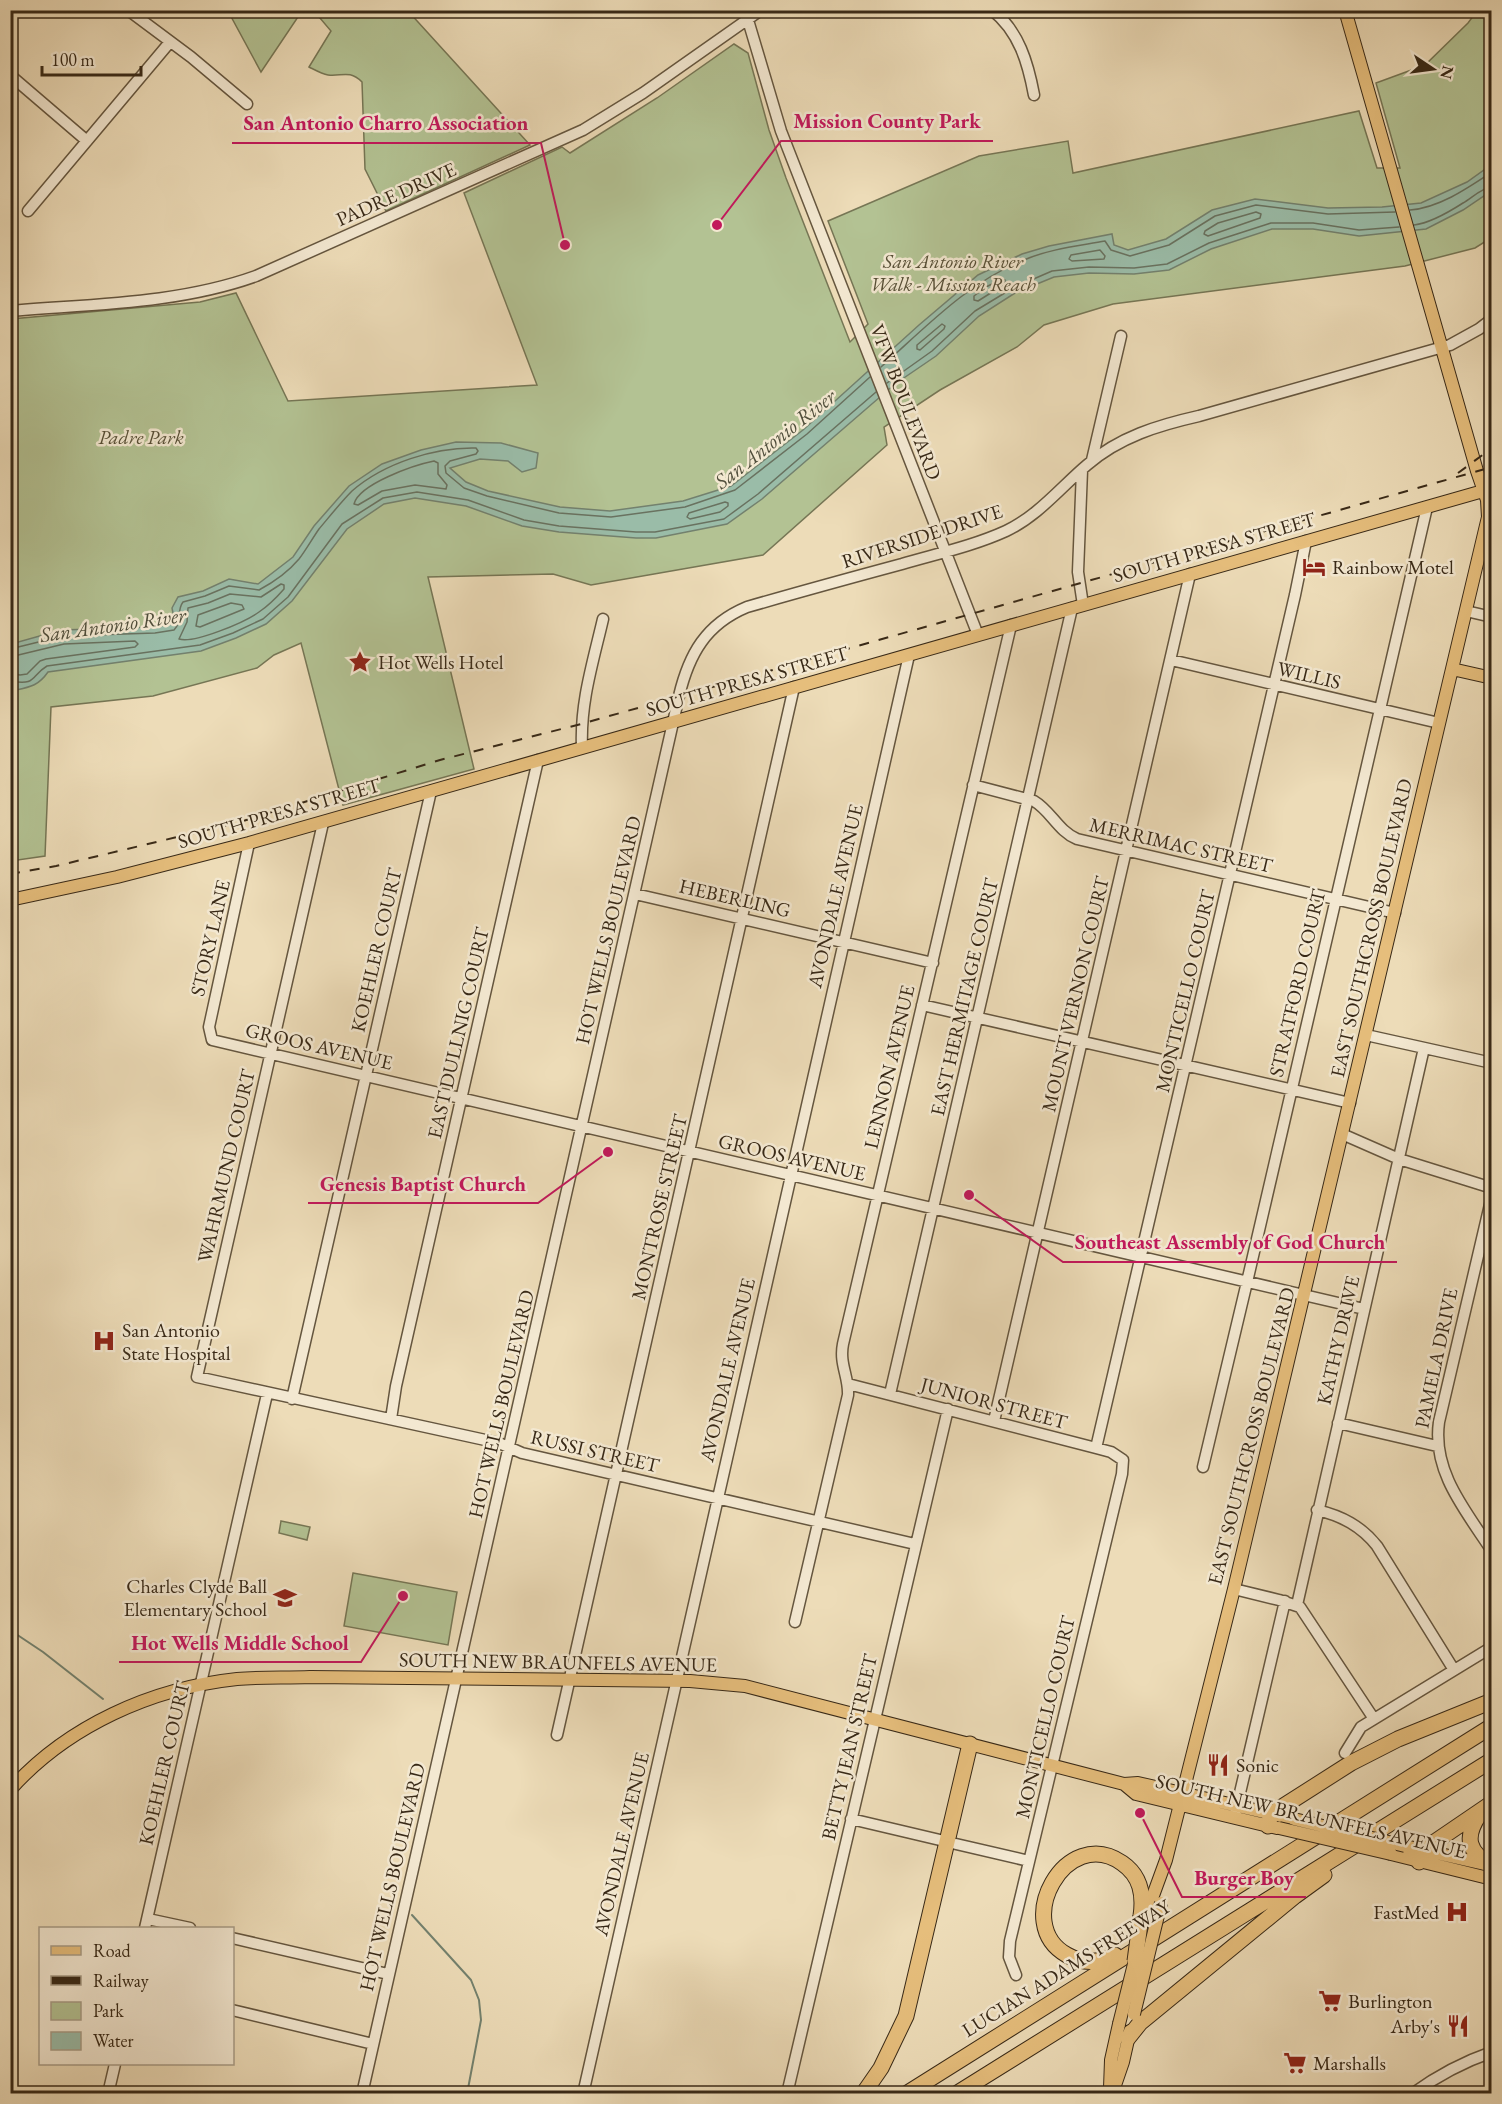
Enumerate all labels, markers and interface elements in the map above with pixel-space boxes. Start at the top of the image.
scale bar [42,39,141,77]
north arrow [1403,39,1463,99]
text: 100 m [51,48,95,71]
text: N [1435,64,1459,81]
callout: Mission County Park [781,102,993,141]
callout: San Antonio Charro Association [232,104,541,143]
text: Mission County Park [793,107,981,134]
text: San Antonio Charro Association [244,109,529,136]
street label: PADRE DRIVE [332,156,460,232]
park label: San Antonio River Walk - Mission Reach [870,248,1036,297]
street label: VFW BOULEVARD [864,320,948,484]
water label: San Antonio River [708,382,842,495]
park label: Padre Park [98,424,184,450]
street label: RIVERSIDE DRIVE [838,498,1006,574]
street label: SOUTH PRESA STREET [1110,505,1319,588]
hotel icon: Rainbow Motel [1301,554,1327,580]
place label: Rainbow Motel [1332,554,1454,580]
water label: San Antonio River [37,601,189,648]
street label: SOUTH PRESA STREET [643,639,852,722]
place icon: Hot Wells Hotel [347,649,373,675]
place label: Hot Wells Hotel [378,649,504,675]
street label: WILLIS [1275,655,1343,695]
street label: SOUTH PRESA STREET [175,771,384,854]
street label: EAST SOUTHCROSS BOULEVARD [1324,776,1418,1080]
street label: AVONDALE AVENUE [801,802,869,991]
street label: MERRIMAC STREET [1087,811,1276,879]
street label: HOT WELLS BOULEVARD [569,813,647,1047]
street label: KOEHLER COURT [344,865,408,1035]
street label: HEBERLING [677,873,793,923]
street label: MOUNT VERNON COURT [1035,873,1115,1114]
street label: EAST HERMITAGE COURT [924,875,1004,1118]
street label: STORY LANE [184,877,236,999]
street label: STRATFORD COURT [1263,886,1331,1079]
street label: MONTICELLO COURT [1149,887,1221,1095]
street label: EAST DULLNIG COURT [421,924,495,1141]
street label: LENNON AVENUE [858,983,920,1151]
street label: GROOS AVENUE [243,1016,395,1076]
street label: WAHRMUND COURT [191,1066,261,1265]
street label: MONTROSE STREET [625,1111,693,1302]
street label: GROOS AVENUE [716,1127,868,1187]
callout: Genesis Baptist Church [308,1164,538,1203]
text: Genesis Baptist Church [320,1170,526,1197]
callout: Southeast Assembly of God Church [1063,1223,1397,1262]
text: Southeast Assembly of God Church [1075,1228,1385,1255]
street label: KATHY DRIVE [1311,1273,1365,1407]
street label: AVONDALE AVENUE [693,1276,761,1465]
street label: EAST SOUTHCROSS BOULEVARD [1201,1284,1301,1588]
street label: PAMELA DRIVE [1408,1285,1464,1431]
street label: HOT WELLS BOULEVARD [462,1287,540,1521]
place label: San Antonio State Hospital [122,1317,231,1366]
hospital icon: San Antonio State Hospital [91,1328,117,1354]
street label: JUNIOR STREET [916,1370,1071,1435]
street label: RUSSI STREET [528,1424,662,1479]
place label: Charles Clyde Ball Elementary School [123,1573,267,1622]
school or university icon: Charles Clyde Ball Elementary School [272,1585,298,1611]
street label: MONTICELLO COURT [1009,1613,1081,1821]
callout: Hot Wells Middle School [119,1623,361,1662]
text: Hot Wells Middle School [131,1629,349,1656]
street label: SOUTH NEW BRAUNFELS AVENUE [399,1646,717,1678]
street label: BETTY JEAN STREET [815,1651,883,1843]
street label: KOEHLER COURT [132,1678,196,1848]
street label: AVONDALE AVENUE [587,1750,655,1939]
restaurant icon: Sonic [1205,1752,1231,1778]
place label: Sonic [1236,1752,1279,1778]
street label: HOT WELLS BOULEVARD [353,1760,431,1994]
street label: SOUTH NEW BRAUNFELS AVENUE [1153,1768,1469,1864]
callout: Burger Boy [1182,1858,1306,1897]
text: Burger Boy [1194,1864,1295,1891]
street label: LUCIAN ADAMS FREEWAY [957,1892,1176,2043]
place label: FastMed [1373,1899,1440,1925]
hospital icon: FastMed [1444,1899,1470,1925]
legend [39,1927,234,2065]
text: Road [93,1939,132,1962]
text: Railway [93,1969,149,1992]
supermarket icon: Burlington [1317,1988,1343,2014]
place label: Burlington [1348,1988,1433,2014]
text: Park [93,1999,124,2022]
place label: Arby's [1389,2013,1440,2039]
restaurant icon: Arby's [1445,2013,1471,2039]
text: Water [93,2029,134,2052]
supermarket icon: Marshalls [1282,2050,1308,2076]
place label: Marshalls [1313,2050,1386,2076]

